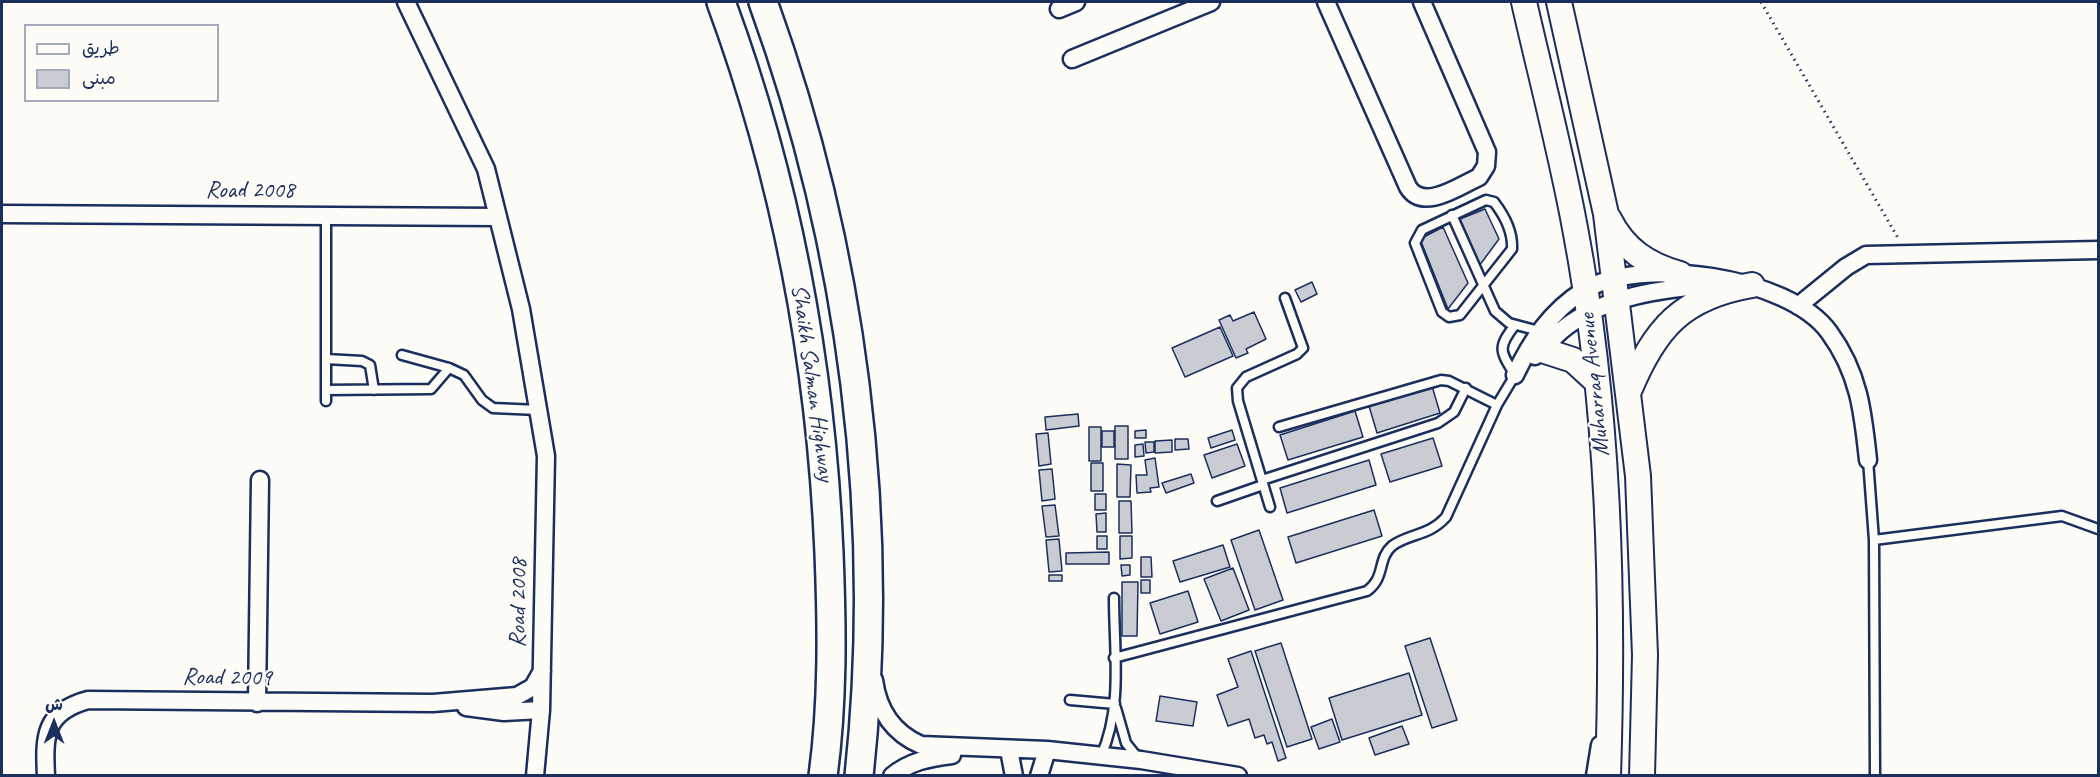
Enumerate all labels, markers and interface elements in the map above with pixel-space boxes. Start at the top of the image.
legend [24,24,219,102]
text: طريق [82,37,120,59]
text: مبنى [82,67,116,89]
street label: Road 2008 [205,177,295,205]
street label: Shaikh Salman Highway [784,283,840,483]
street label: Muharraq Avenue [1573,312,1617,458]
street label: Road 2008 [504,558,534,648]
street label: Road 2009 [182,663,272,693]
north arrow [24,693,84,753]
text: ش [45,695,63,715]

